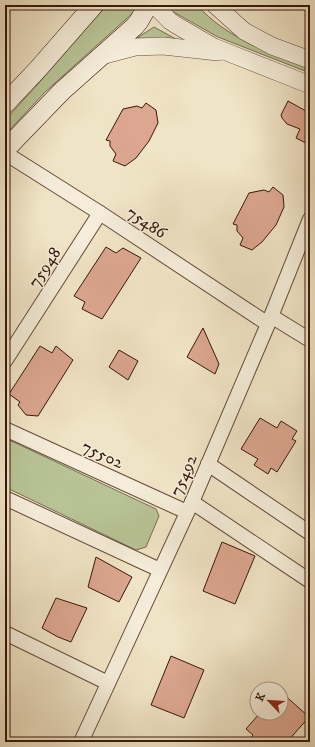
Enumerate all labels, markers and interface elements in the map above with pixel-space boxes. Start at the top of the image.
street label: 75486 [122,202,172,245]
street label: 75948 [24,243,66,292]
street label: 75502 [78,436,127,474]
street label: 75492 [165,451,203,500]
north arrow [249,681,289,721]
text: K [253,690,269,704]

